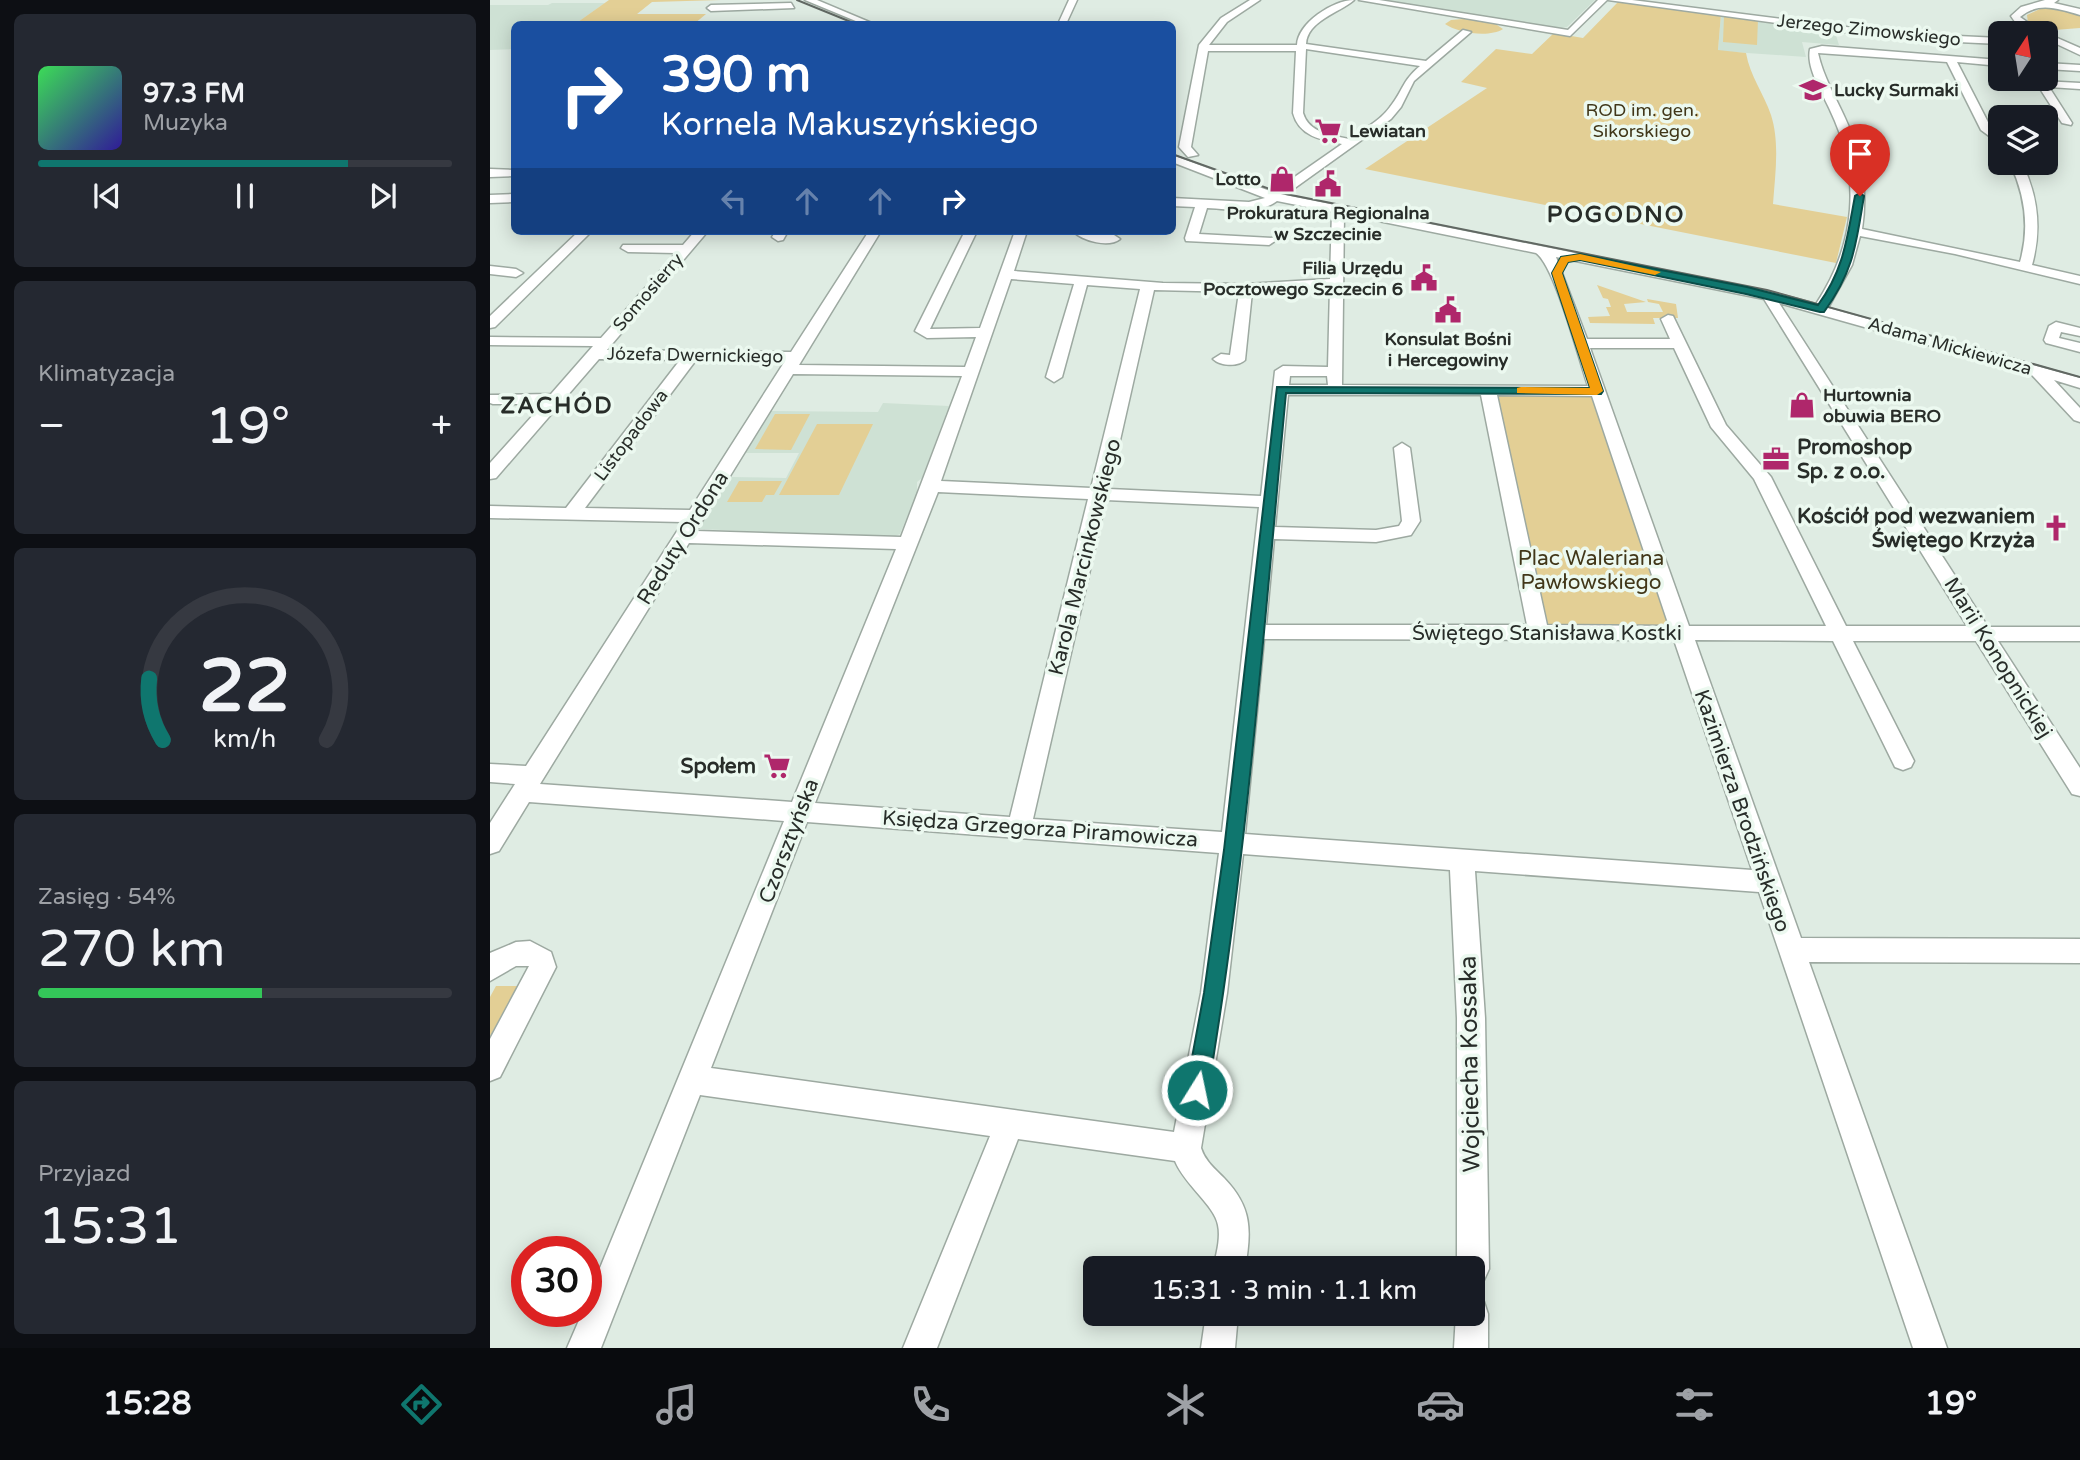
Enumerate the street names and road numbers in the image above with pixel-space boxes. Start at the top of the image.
street label: Jerzego Zimowskiego [1776,9,1962,51]
street label: Somosierry [608,248,688,336]
street label: Adama Mickiewicza [1866,312,2034,380]
street label: Józefa Dwernickiego [607,342,783,368]
street label: Listopadowa [589,385,673,485]
street label: Karola Marcinkowskiego [1043,436,1127,678]
street label: Reduty Ordona [632,467,734,609]
street label: Marii Konopnickiej [1938,573,2058,743]
street label: Świętego Stanisława Kostki [1412,621,1682,646]
street label: Kazimierza Brodzińskiego [1689,686,1795,936]
street label: Czorsztyńska [754,775,824,907]
street label: Księdza Grzegorza Piramowicza [881,805,1199,853]
street label: Wojciecha Kossaka [1454,955,1486,1173]

